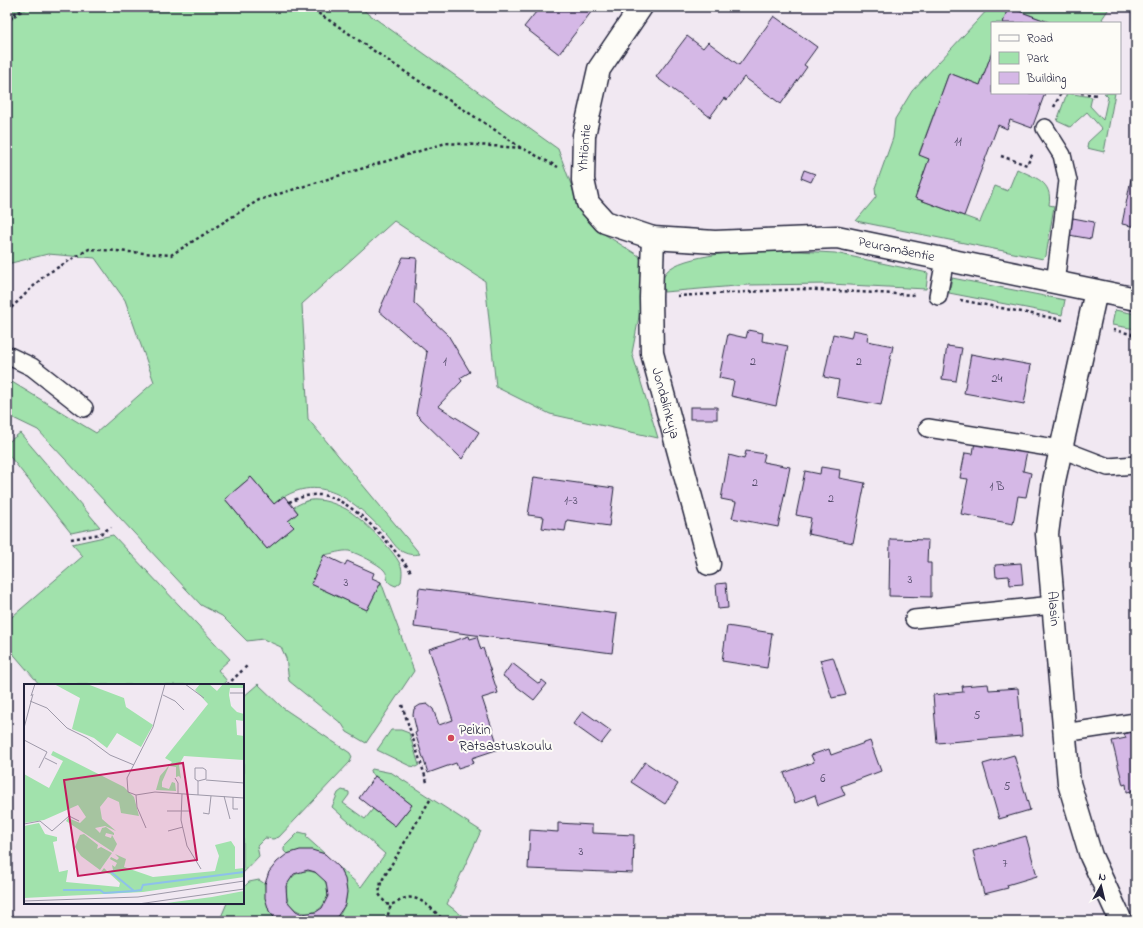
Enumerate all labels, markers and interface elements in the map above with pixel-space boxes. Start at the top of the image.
legend [991,22,1121,94]
text: Road [1027,30,1053,48]
text: Park [1027,50,1049,68]
text: Building [1026,70,1066,89]
street label: Yhtiöntie [572,122,598,173]
house number: 11 [954,133,962,151]
street label: Peuramäentie [856,231,937,268]
house number: 1 [443,353,447,371]
house number: 2 [750,353,756,371]
house number: 2 [856,353,862,371]
street label: Jondalinkuja [646,365,685,441]
house number: 24 [992,370,1003,388]
house number: 2 [752,474,758,492]
house number: 1 B [990,478,1004,496]
house number: 2 [828,490,834,508]
house number: 1-3 [564,492,578,510]
house number: 3 [908,571,913,589]
house number: 3 [344,574,349,592]
street label: Alasin [1042,590,1066,627]
inset map [24,684,244,904]
house number: 5 [974,707,981,725]
place label: Peikin Ratsastuskoulu [459,720,552,757]
marker: Peikin Ratsastuskoulu [446,733,456,743]
house number: 6 [820,770,826,788]
house number: 5 [1004,778,1011,796]
house number: 3 [579,843,584,861]
house number: 7 [1003,855,1008,873]
north arrow [1081,866,1121,906]
text: N [1097,869,1107,886]

